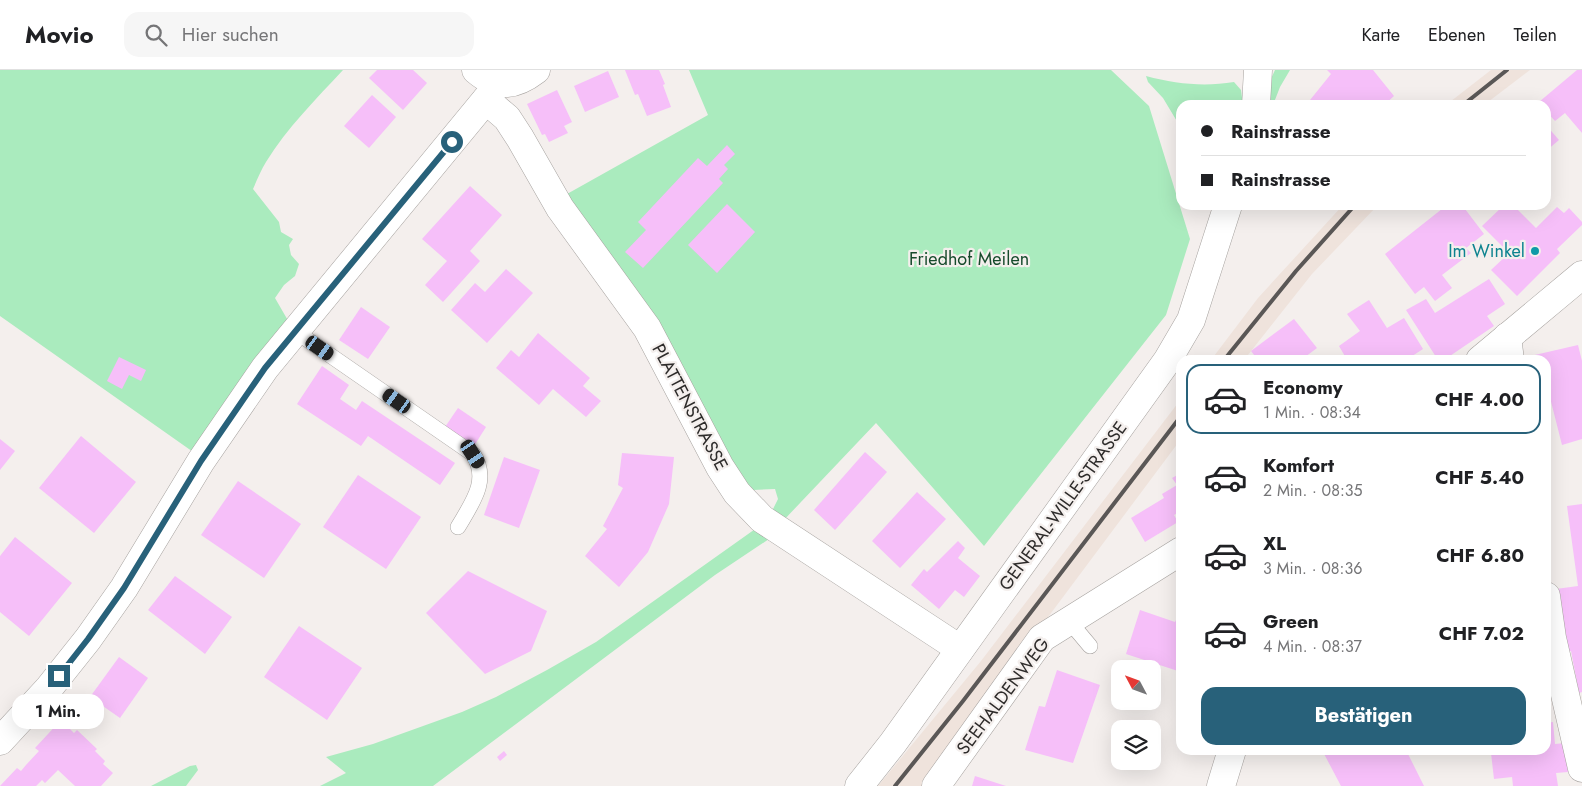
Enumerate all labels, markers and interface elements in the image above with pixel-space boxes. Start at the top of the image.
search box [124,12,474,57]
text: Movio [25,17,94,52]
icon: search [142,21,170,49]
text: Hier suchen [182,21,279,48]
text: Karte [1361,22,1400,48]
text: Ebenen [1428,22,1486,48]
text: Teilen [1514,22,1557,48]
text: Rainstrasse [1231,118,1331,145]
route start [441,131,463,153]
text: Rainstrasse [1231,166,1331,193]
place label: Im Winkel [1448,238,1525,264]
marker: Im Winkel [1529,245,1541,257]
park label: Friedhof Meilen [909,246,1029,272]
car [303,333,336,363]
street label: PLATTENSTRASSE [646,339,734,475]
text: Economy [1263,374,1343,401]
icon: car [1203,377,1248,422]
car [380,386,413,416]
text: CHF 4.00 [1435,386,1524,413]
text: 1 Min. · 08:34 [1263,401,1361,424]
street label: GENERAL-WILLE-STRASSE [993,416,1133,596]
car [458,437,487,471]
text: Komfort [1263,452,1334,479]
icon: car [1203,455,1248,500]
text: CHF 5.40 [1435,464,1524,491]
text: 2 Min. · 08:35 [1263,479,1363,502]
text: XL [1263,530,1286,557]
icon: car [1203,533,1248,578]
text: CHF 6.80 [1436,542,1524,569]
text: 3 Min. · 08:36 [1263,557,1362,580]
text: Green [1263,608,1319,635]
icon: car [1203,611,1248,656]
text: CHF 7.02 [1439,620,1524,647]
street label: SEEHALDENWEG [950,632,1056,760]
text: 4 Min. · 08:37 [1263,635,1362,658]
north arrow [1111,660,1161,710]
map controls [1111,660,1161,770]
route end [48,665,70,687]
button: Bestätigen [1201,687,1526,745]
callout: 1 Min. [13,694,105,728]
text: 1 Min. [35,700,81,723]
button: layers [1111,720,1161,770]

